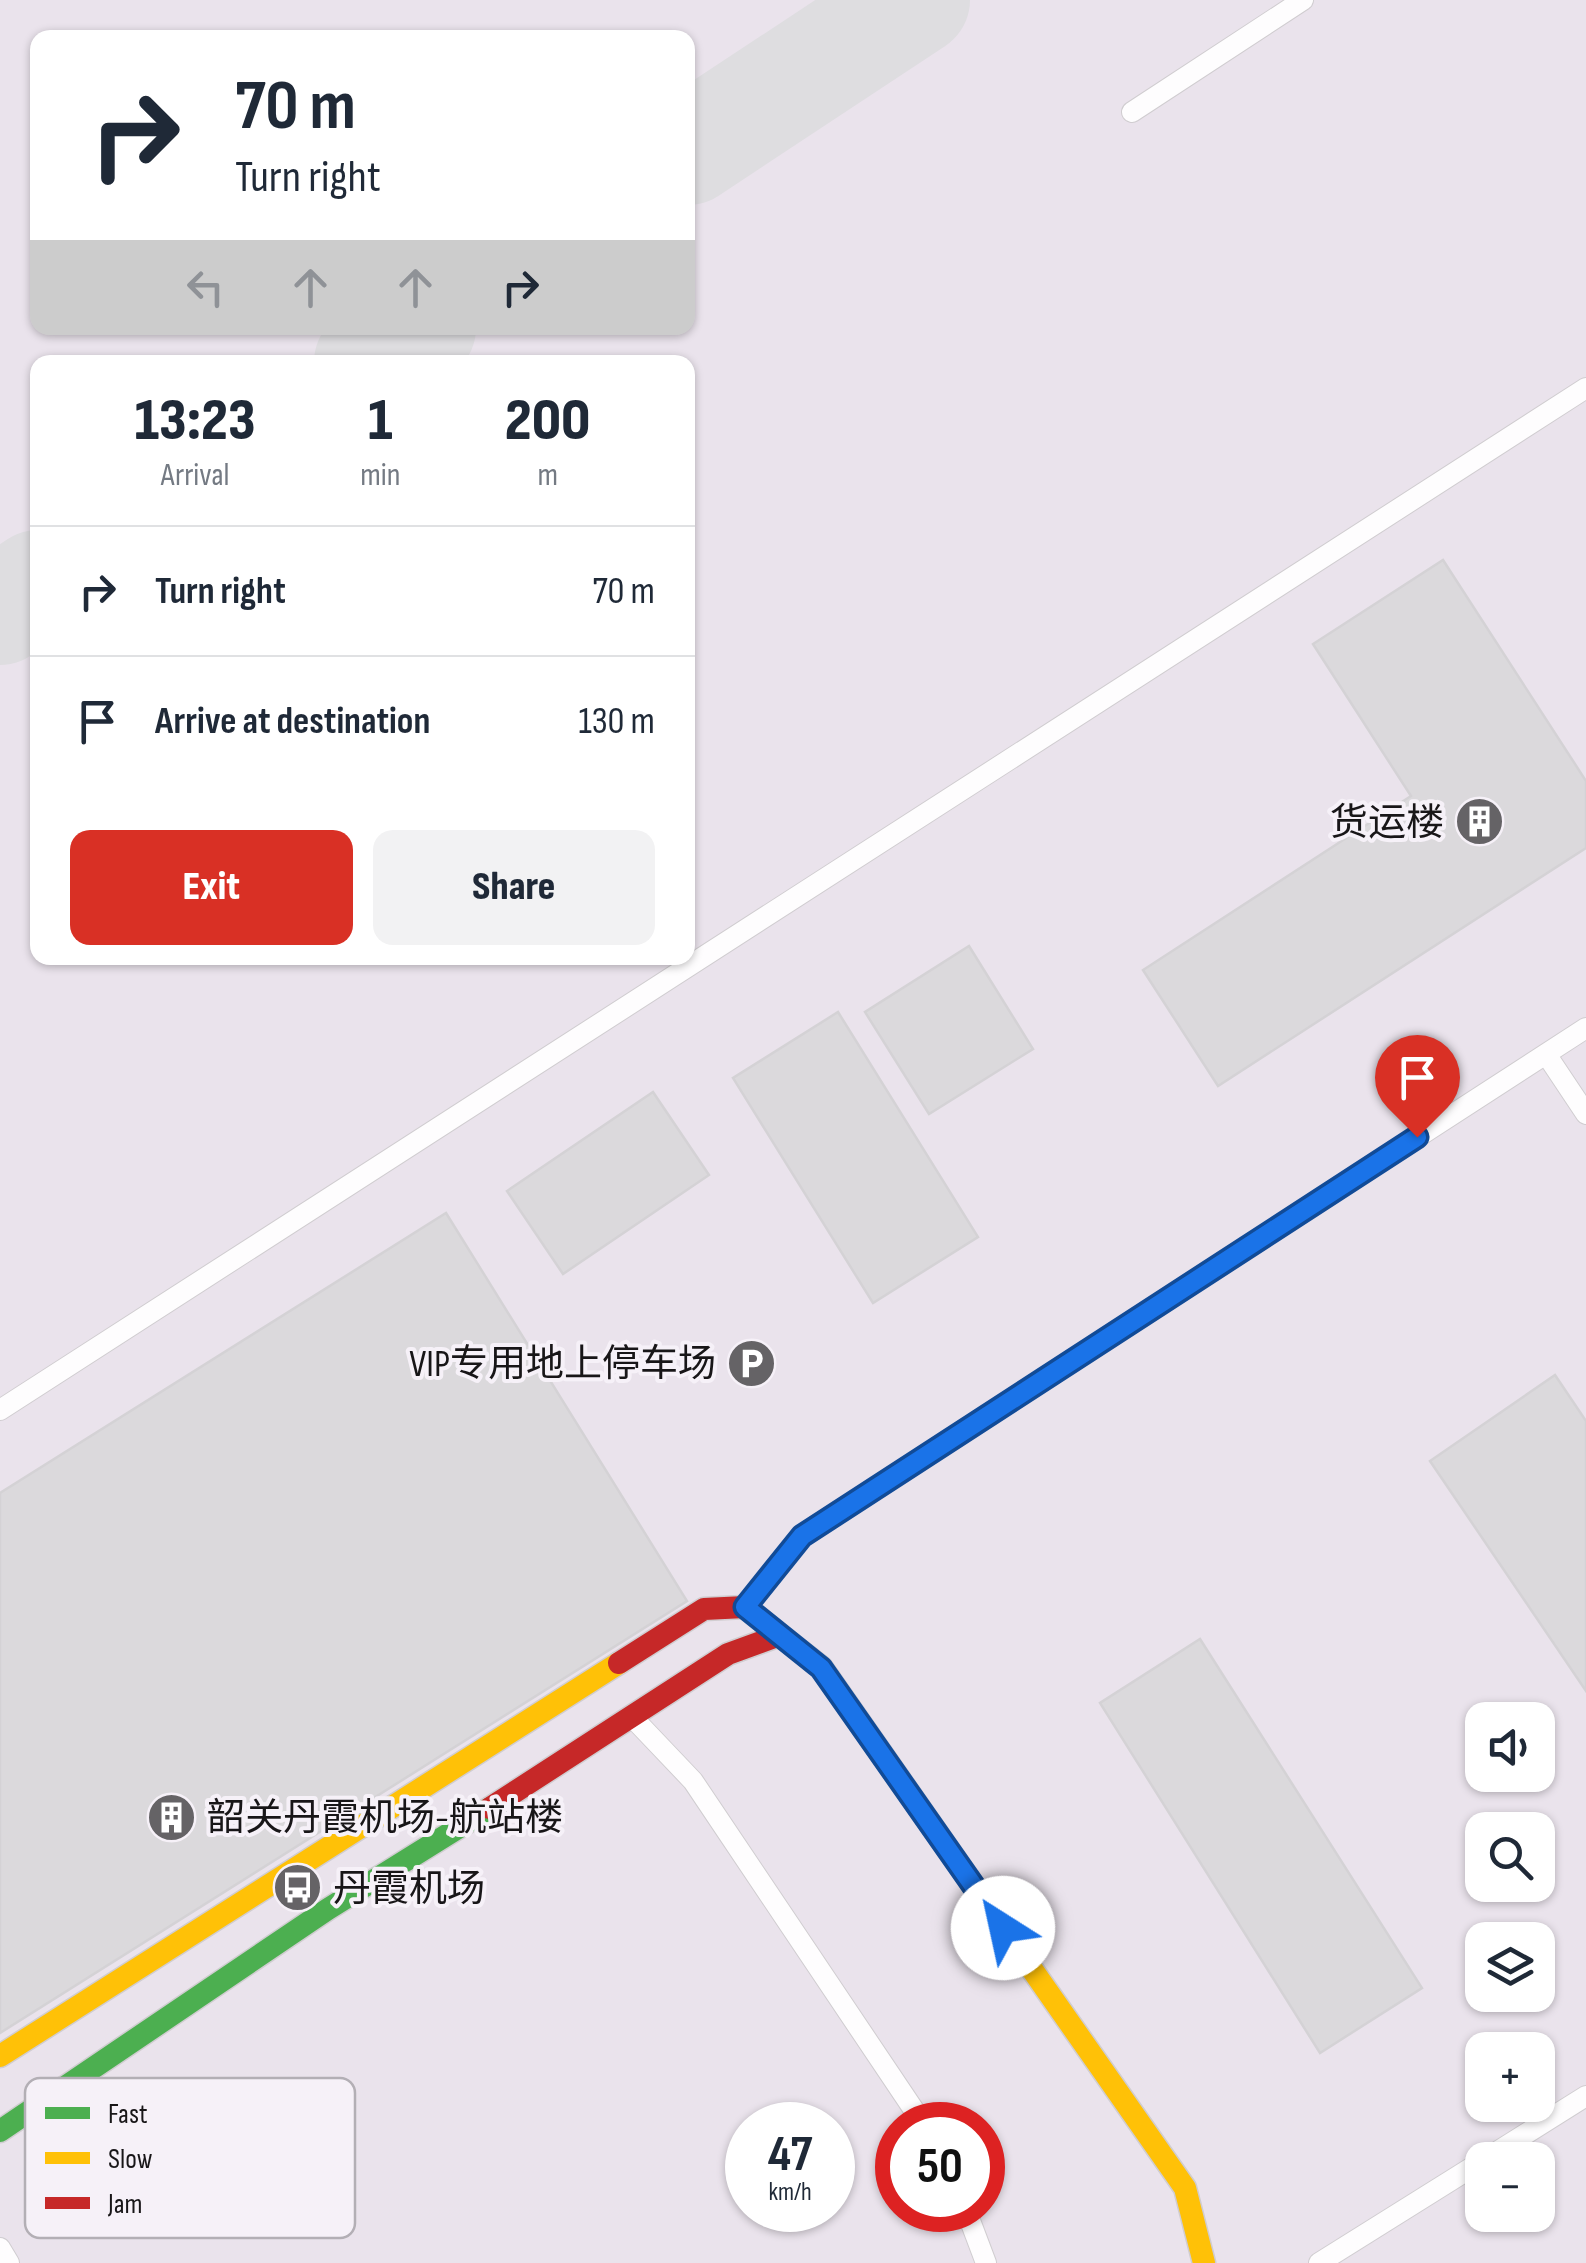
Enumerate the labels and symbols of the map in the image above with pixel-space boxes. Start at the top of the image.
building icon: 货运楼 [1453,796,1505,848]
place label: 货运楼 [1330,801,1444,846]
pin [1375,1035,1460,1138]
parking icon: VIP专用地上停车场 [725,1337,777,1389]
place label: VIP专用地上停车场 [409,1342,716,1387]
building icon: 韶关丹霞机场-航站楼 [146,1791,198,1843]
place label: 韶关丹霞机场-航站楼 [207,1796,563,1841]
bus stop icon: 丹霞机场 [272,1862,324,1914]
place label: 丹霞机场 [333,1867,485,1912]
position arrow [951,1876,1055,1980]
legend [25,2078,355,2238]
text: Fast [108,2098,147,2131]
speed limit sign: 50 [875,2102,1005,2232]
text: Slow [108,2143,153,2176]
text: Jam [107,2188,143,2221]

